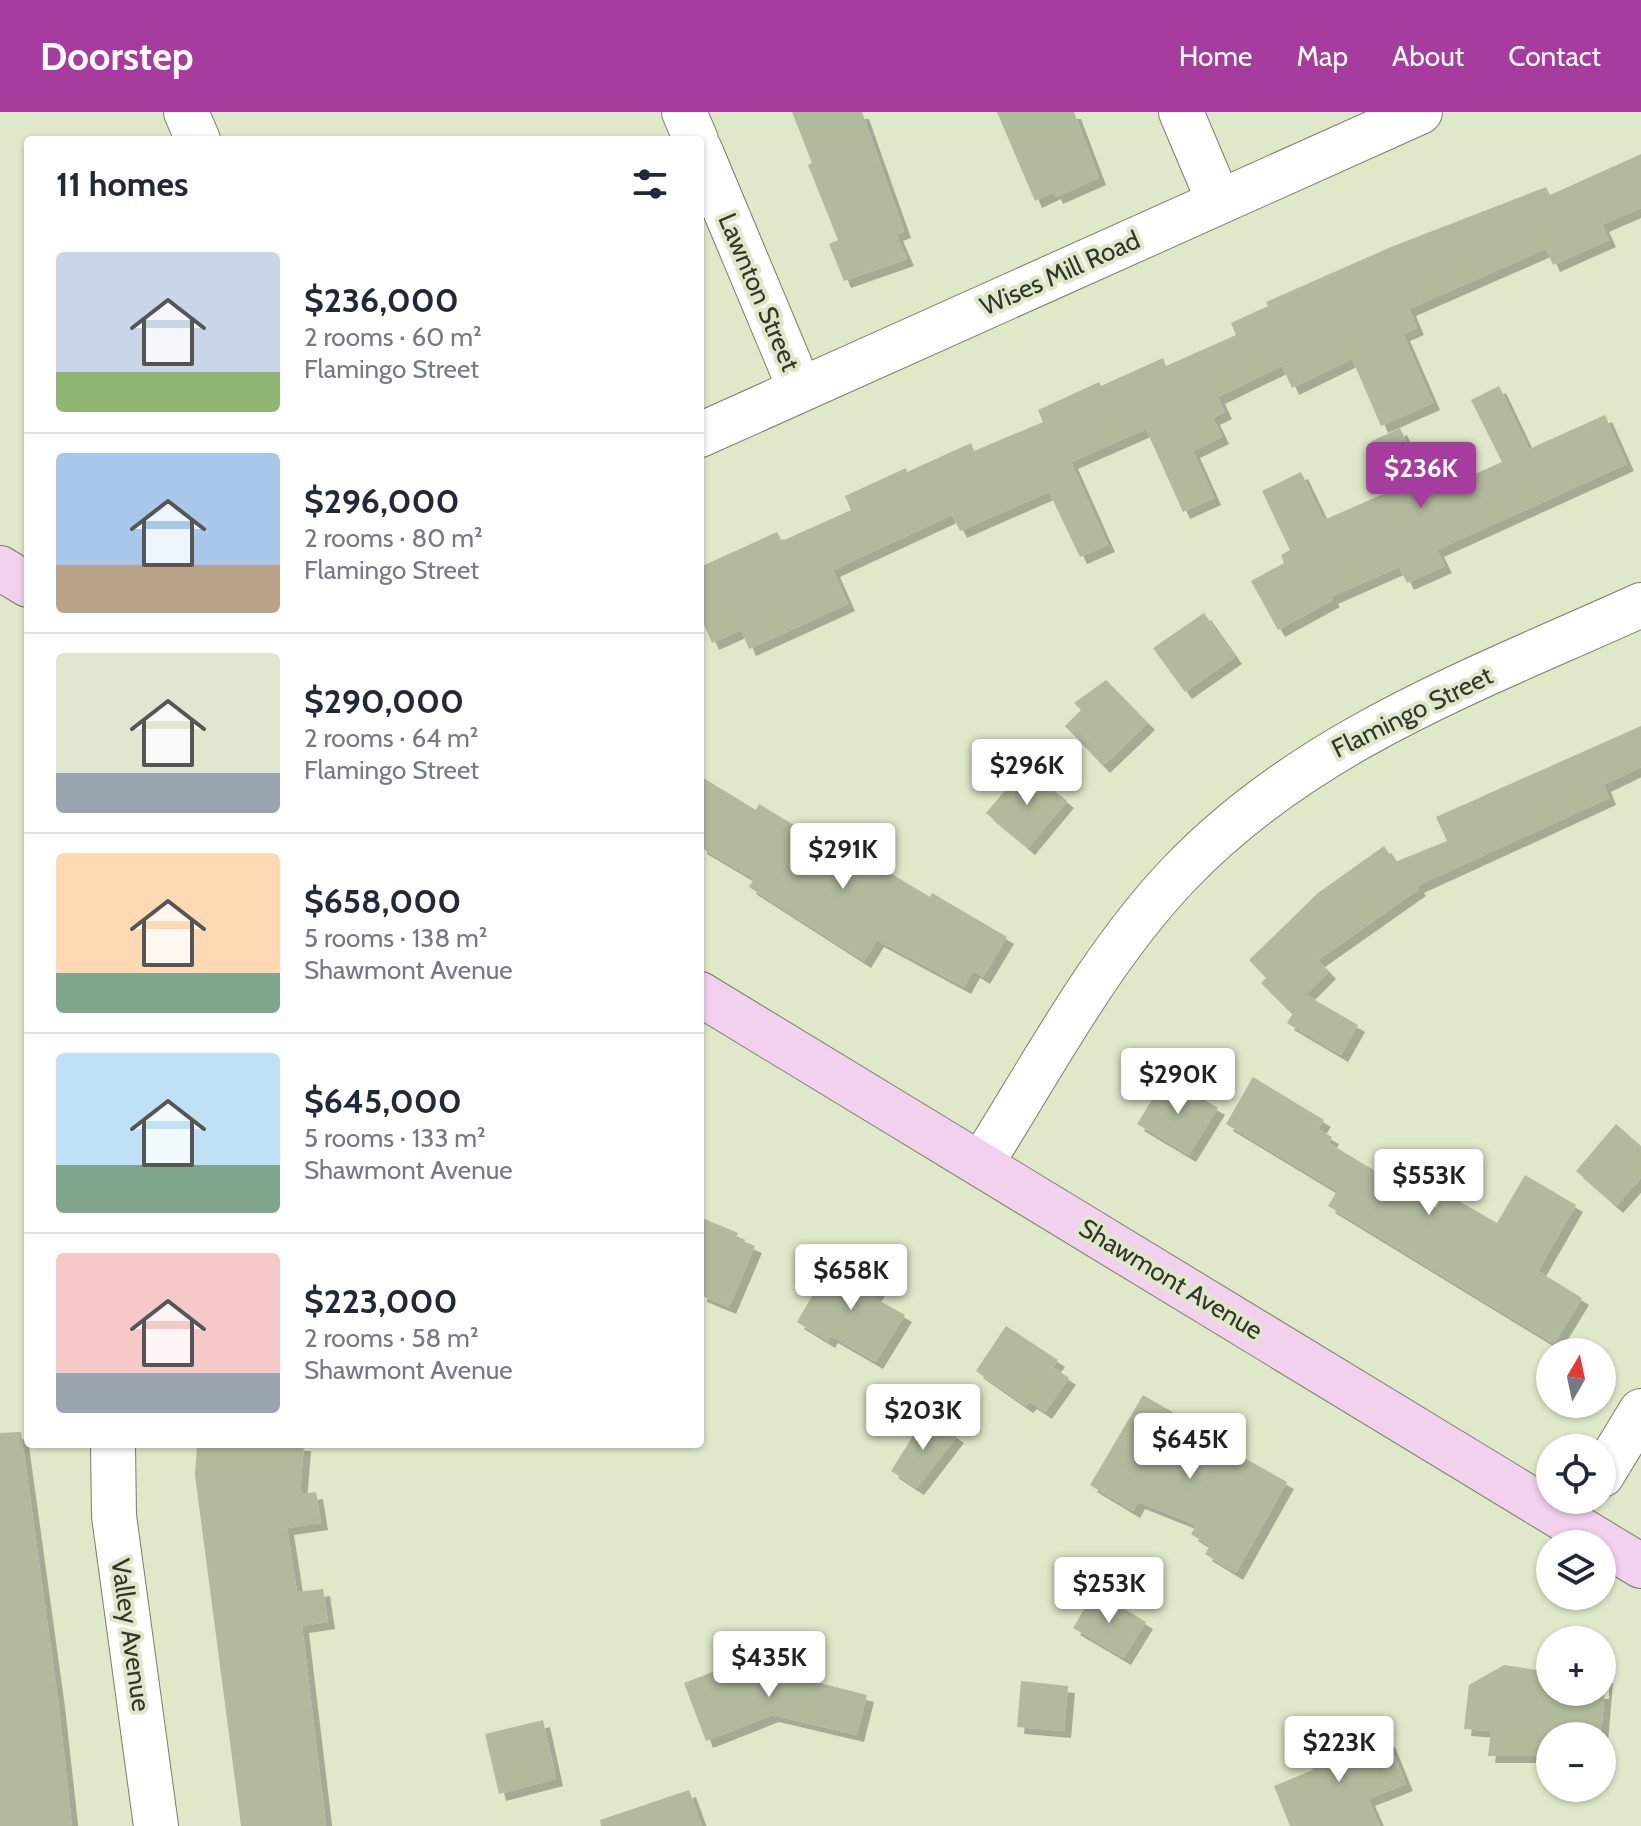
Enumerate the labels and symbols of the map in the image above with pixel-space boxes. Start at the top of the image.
street label: Lawnton Street [711,208,807,376]
street label: Wises Mill Road [975,223,1145,323]
pin: $236K [1365,442,1477,510]
street label: Flamingo Street [1326,659,1498,765]
pin: $296K [971,739,1083,807]
pin: $291K [787,823,899,891]
pin: $290K [1122,1048,1234,1116]
pin: $553K [1373,1149,1485,1217]
street label: Shawmont Avenue [1073,1212,1269,1346]
pin: $658K [795,1244,907,1312]
north arrow [1536,1338,1616,1418]
pin: $203K [867,1384,979,1452]
pin: $645K [1134,1413,1246,1481]
street label: Valley Avenue [104,1556,158,1714]
pin: $253K [1053,1557,1165,1625]
pin: $435K [713,1631,825,1699]
pin: $223K [1283,1716,1395,1784]

